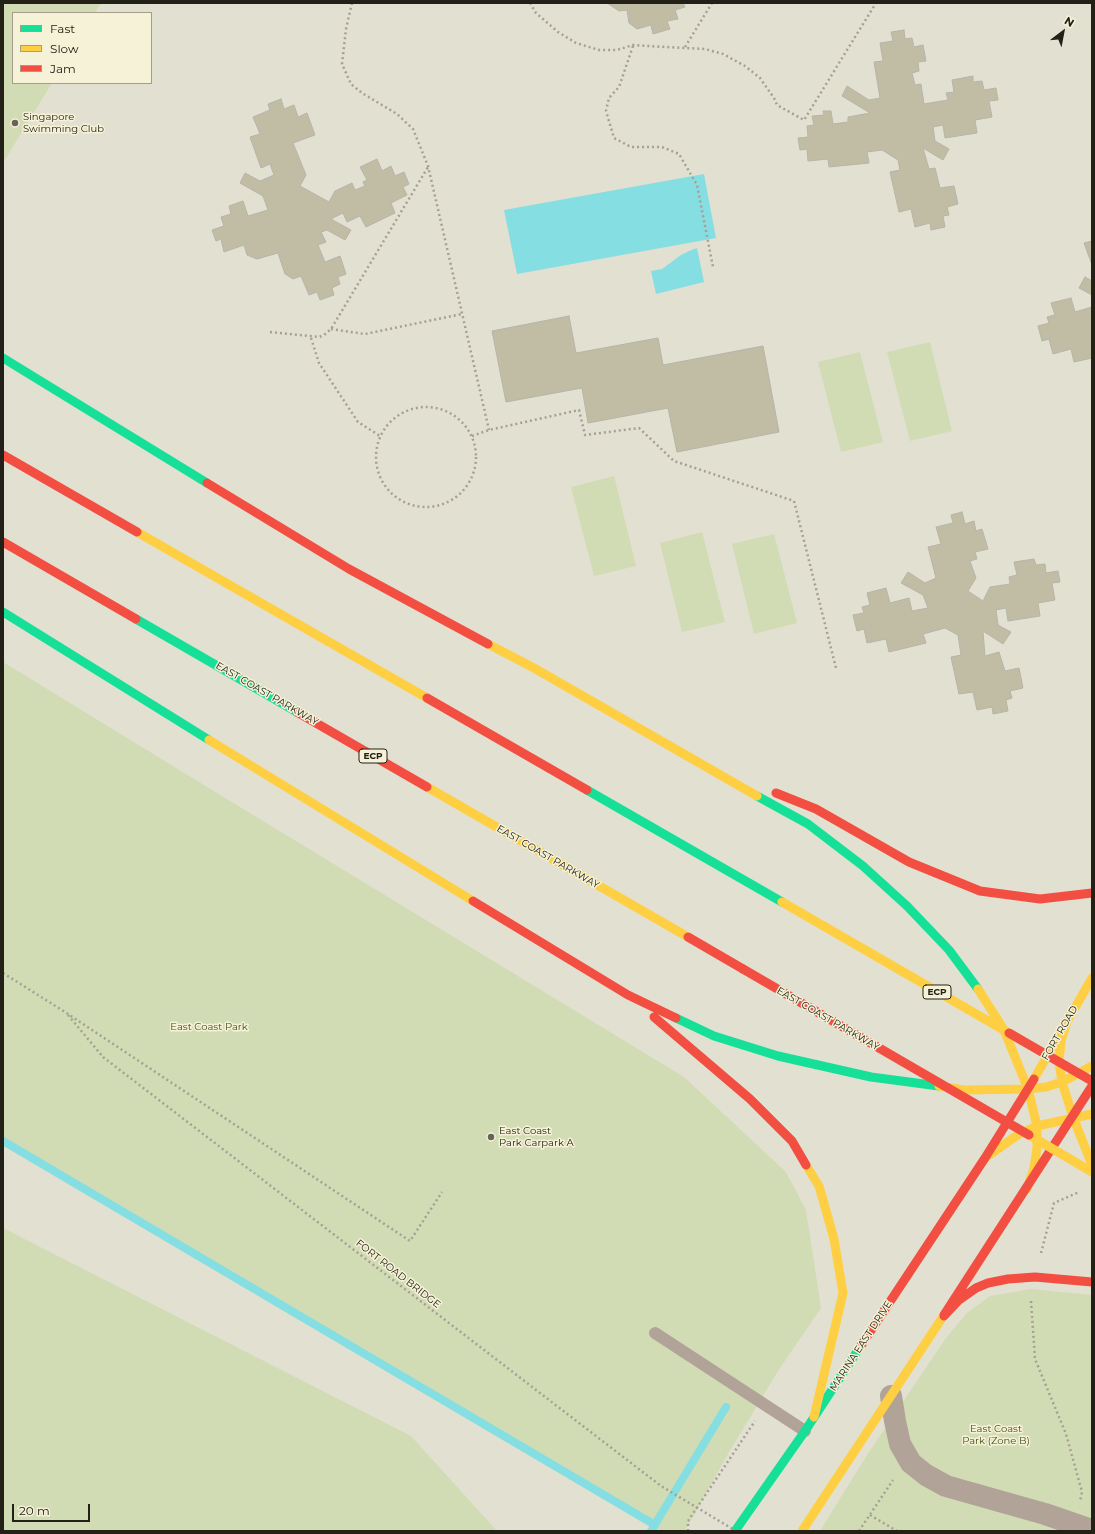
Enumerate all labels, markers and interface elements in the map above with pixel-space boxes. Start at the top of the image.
legend [12,12,152,84]
north arrow [1043,12,1083,52]
text: N [1062,14,1077,30]
text: Fast [50,21,75,36]
text: Slow [50,41,79,56]
text: Jam [50,61,76,76]
place label: Singapore Swimming Club [23,111,104,134]
marker: Singapore Swimming Club [10,118,20,128]
street label: EAST COAST PARKWAY [214,660,320,728]
road number: ECP [359,749,387,763]
street label: EAST COAST PARKWAY [495,823,601,891]
street label: EAST COAST PARKWAY [775,985,881,1053]
road number: ECP [923,985,951,999]
street label: FORT ROAD [1040,1004,1080,1062]
park label: East Coast Park [170,1021,248,1033]
place label: East Coast Park Carpark A [499,1125,574,1148]
marker: East Coast Park Carpark A [486,1132,496,1142]
street label: FORT ROAD BRIDGE [353,1237,443,1311]
street label: MARINA EAST DRIVE [827,1299,895,1393]
park label: East Coast Park (Zone B) [962,1423,1030,1446]
scale bar [14,1496,92,1522]
text: 20 m [19,1503,50,1518]

